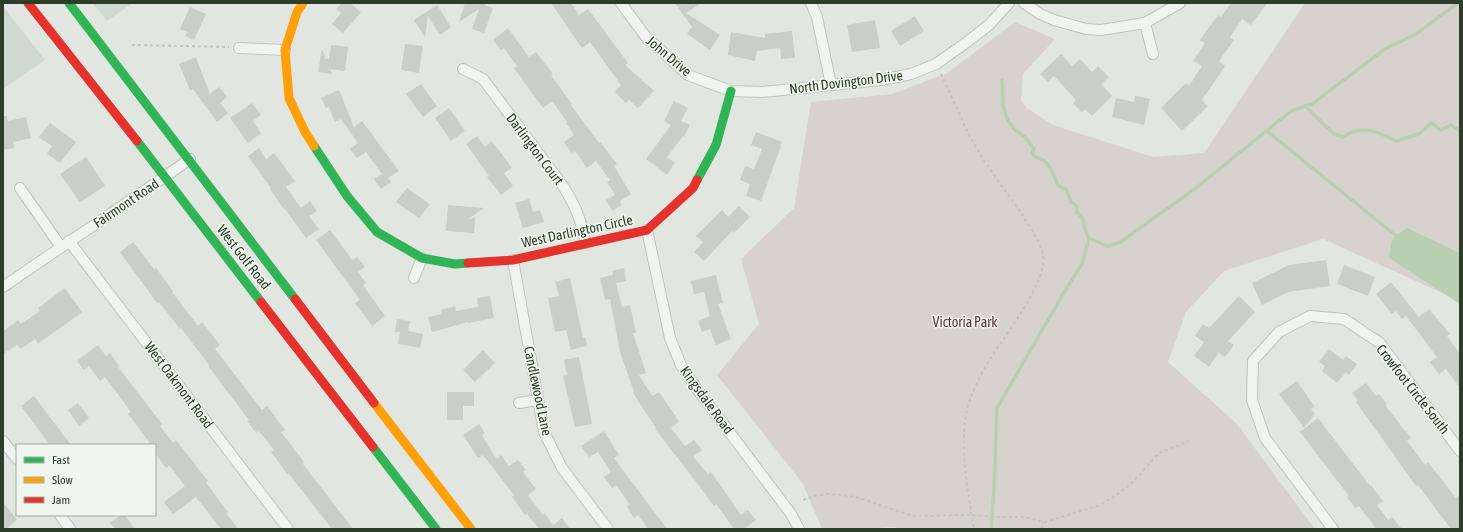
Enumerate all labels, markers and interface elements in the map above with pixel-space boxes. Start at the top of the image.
street label: John Drive [643,33,695,79]
street label: North Dovington Drive [788,67,904,97]
street label: Darlington Court [503,110,567,188]
street label: Fairmont Road [90,175,162,231]
street label: West Darlington Circle [520,211,634,251]
street label: West Golf Road [214,222,274,292]
park label: Victoria Park [933,314,997,330]
street label: West Oakmont Road [141,339,217,431]
street label: Crowfoot Circle South [1373,341,1453,437]
street label: Candlewood Lane [521,345,555,437]
street label: Kingsdale Road [677,363,737,437]
legend [16,444,156,516]
text: Fast [52,453,70,467]
text: Slow [52,473,73,487]
text: Jam [52,493,70,507]

